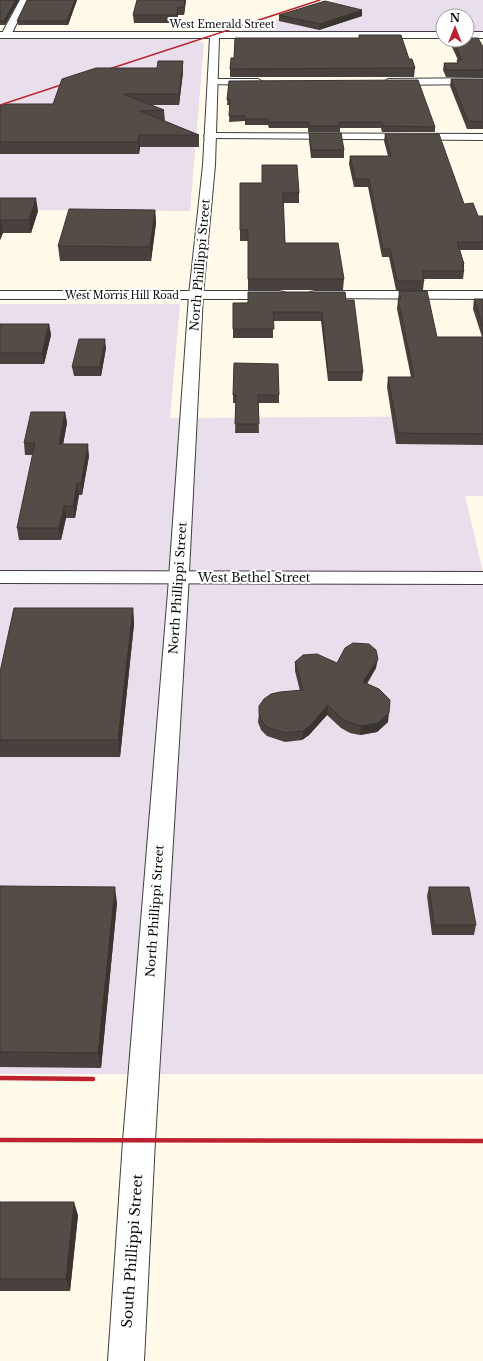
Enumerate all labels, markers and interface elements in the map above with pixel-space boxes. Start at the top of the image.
north arrow [435,8,475,48]
text: N [450,11,461,25]
street label: West Emerald Street [169,18,275,31]
street label: North Phillippi Street [186,198,213,332]
street label: West Morris Hill Road [64,289,179,302]
street label: North Phillippi Street [165,521,190,655]
street label: West Bethel Street [197,570,311,585]
street label: North Phillippi Street [142,844,167,978]
street label: South Phillippi Street [118,1173,146,1329]

